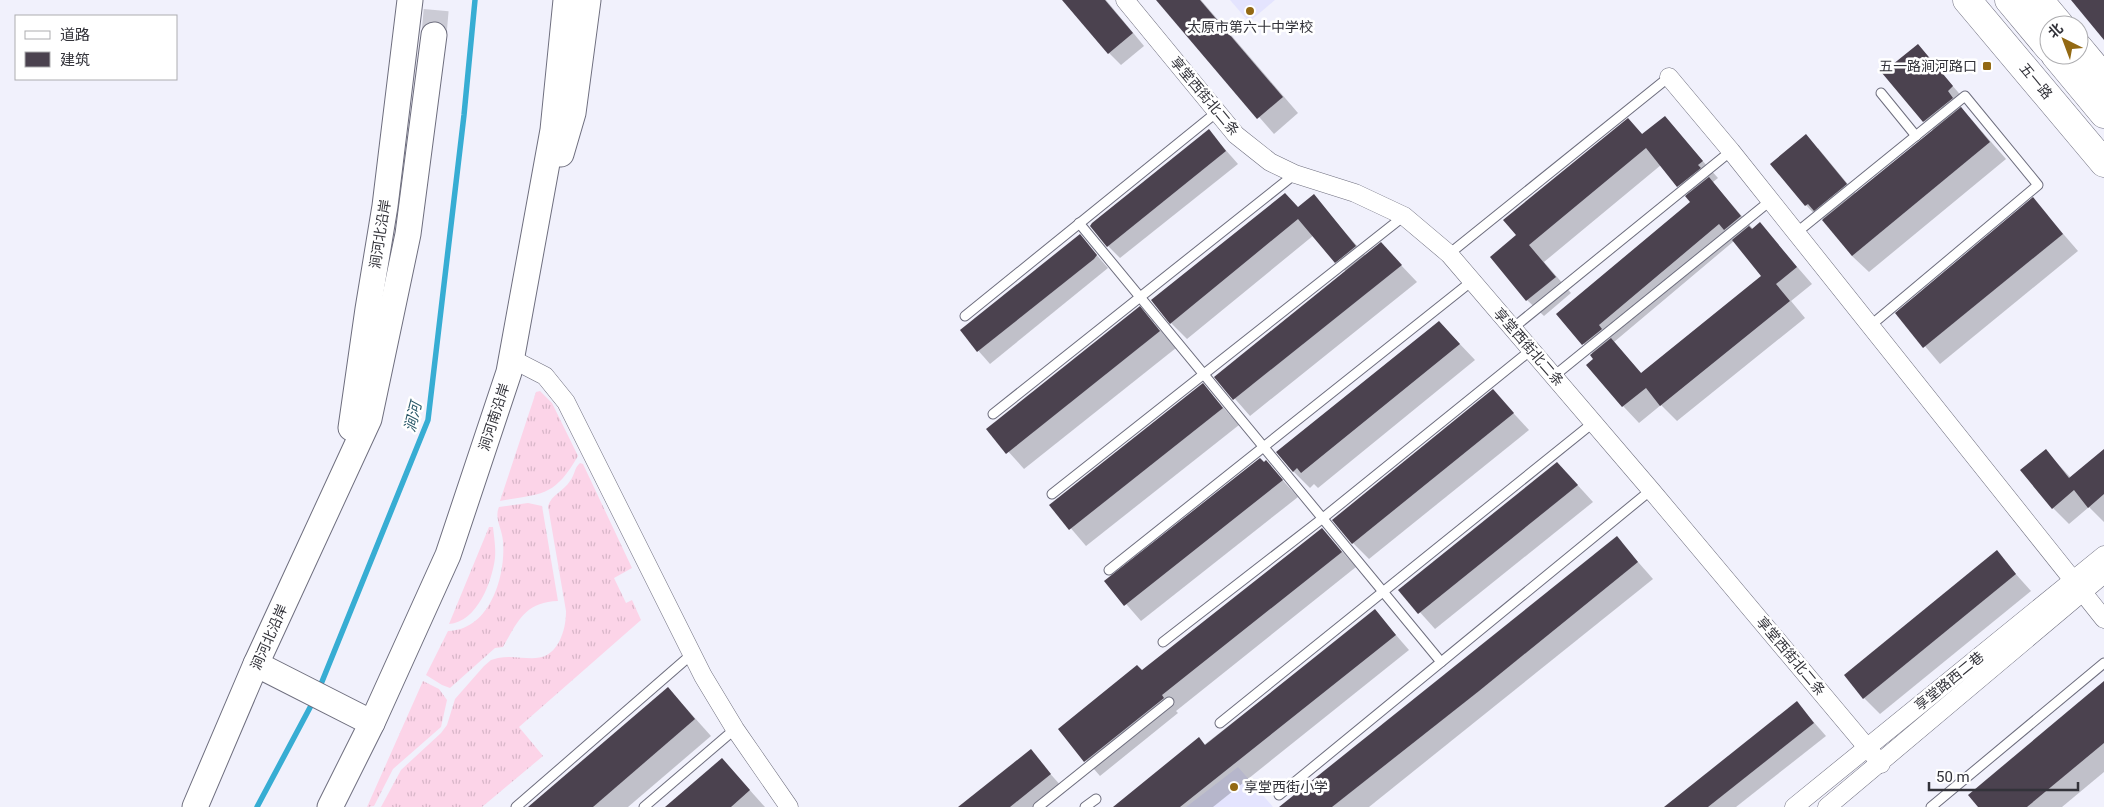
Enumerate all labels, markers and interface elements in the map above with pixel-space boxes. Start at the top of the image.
marker: 太原市第六十中学校 [1244,5,1256,17]
legend [15,15,178,80]
north arrow [2039,15,2089,65]
place label: 太原市第六十中学校 [1187,19,1313,35]
text: 北 [2045,20,2066,41]
text: 道路 [60,26,90,44]
text: 建筑 [60,51,90,69]
street label: 享堂西街北二条 [1167,53,1243,139]
place label: 五一路涧河路口 [1879,58,1977,74]
marker: 五一路涧河路口 [1981,60,1993,72]
street label: 五一路 [2016,60,2056,102]
street label: 涧河北沿岸 [367,198,393,270]
street label: 享堂西街北二条 [1491,305,1567,389]
street label: 涧河南沿岸 [476,381,512,453]
water label: 涧河 [401,397,426,434]
street label: 涧河北沿岸 [247,602,291,672]
street label: 享堂西街北二条 [1753,613,1829,699]
street label: 享堂路西二巷 [1911,648,1987,714]
scale bar [1929,760,2078,792]
text: 50 m [1936,768,1970,786]
place label: 享堂西街小学 [1244,779,1328,795]
marker: 享堂西街小学 [1228,781,1240,793]

